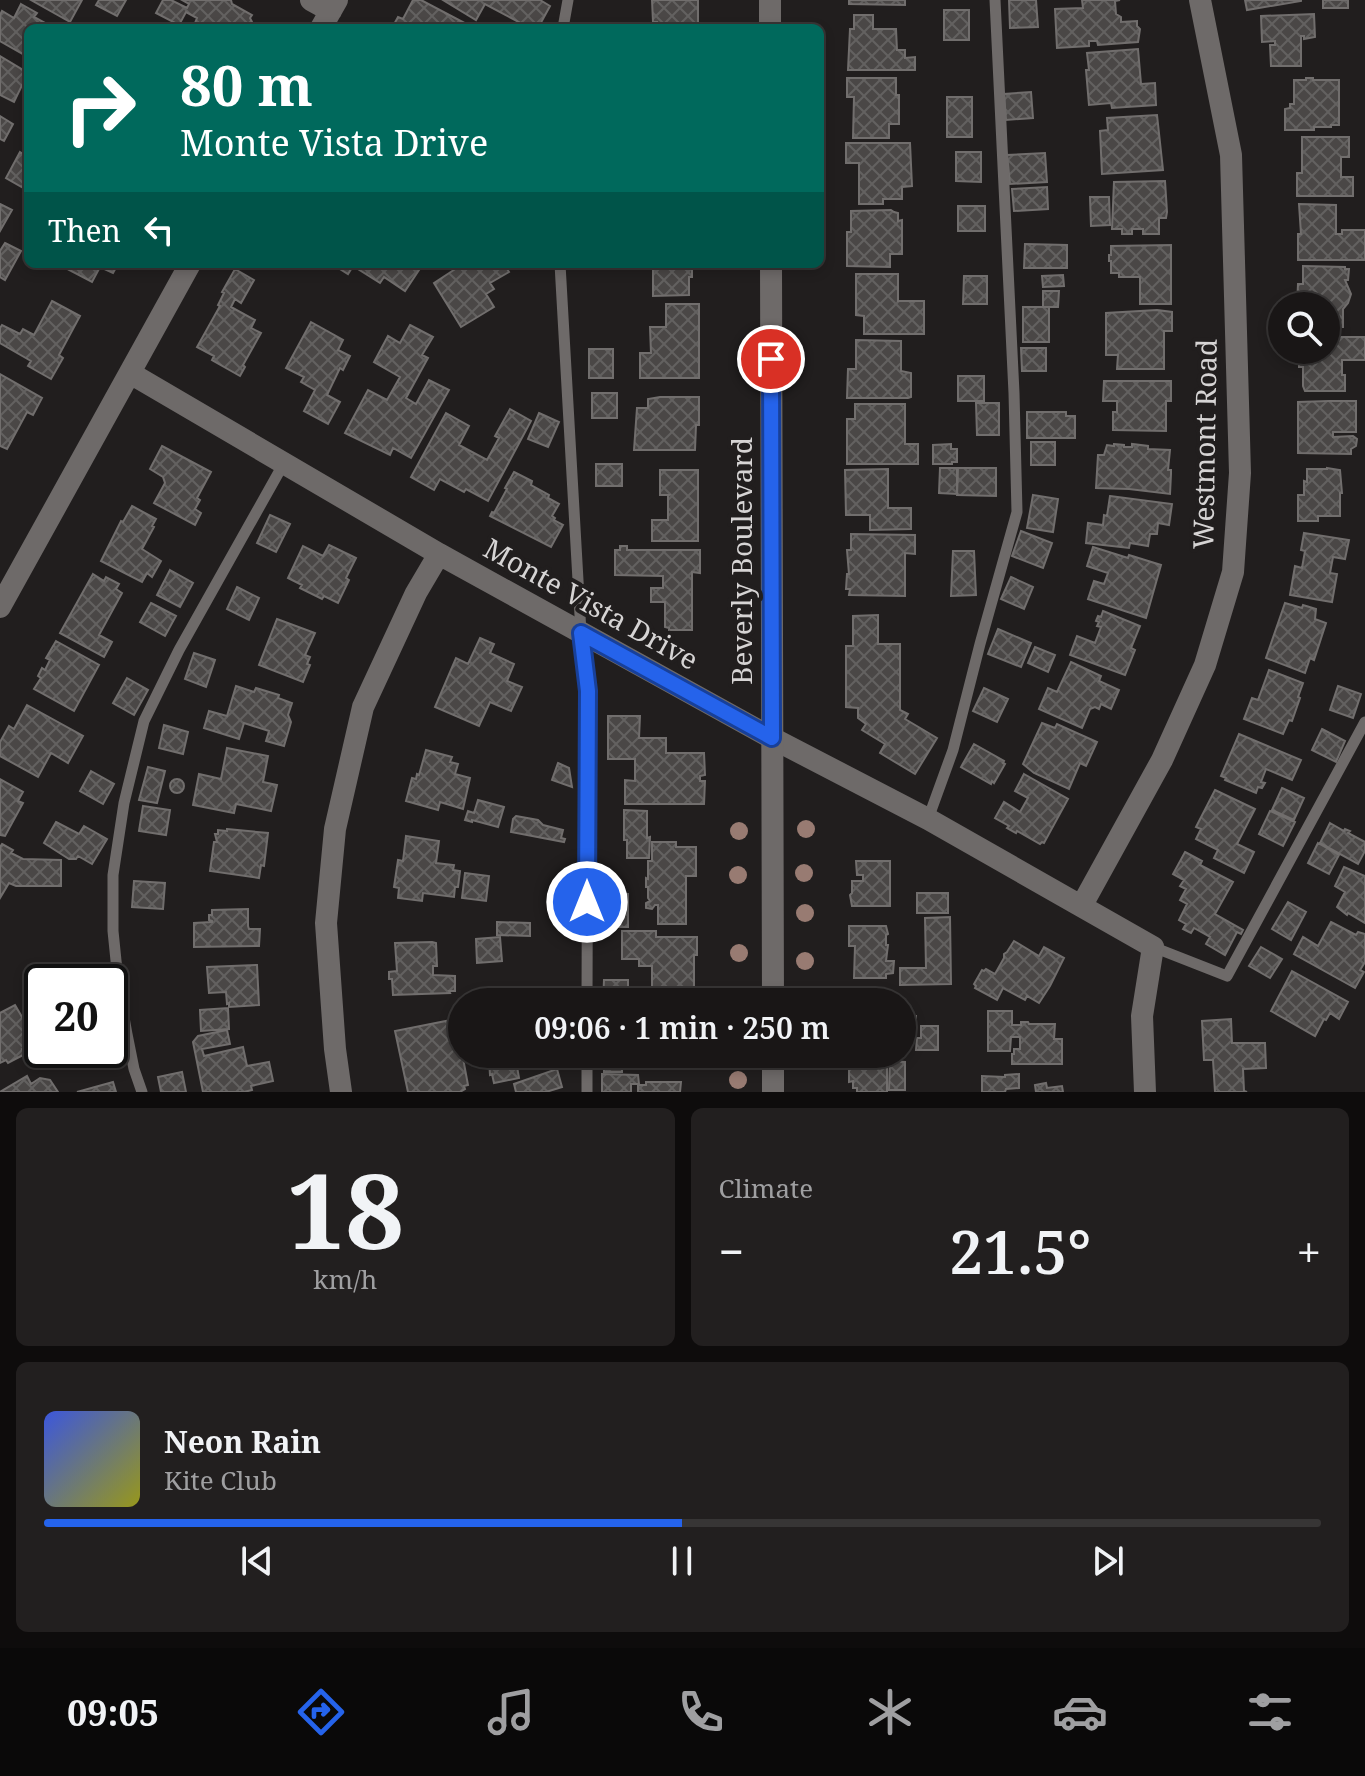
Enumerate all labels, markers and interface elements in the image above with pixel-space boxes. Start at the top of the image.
text: 80 m [180,46,313,122]
icon: right [48,56,152,160]
text: Monte Vista Drive [180,118,488,167]
icon: left [137,208,181,252]
text: Then [48,210,121,251]
map controls [1268,292,1340,364]
button: search [1268,292,1340,364]
pin [737,325,805,393]
icon: arrive [749,337,793,381]
street label: Westmont Road [1183,338,1225,550]
street label: Beverly Boulevard [722,437,760,685]
street label: Monte Vista Drive [477,528,706,678]
position arrow [545,860,629,944]
speed limit sign: 20 [24,964,128,1068]
text: 09:06 · 1 min · 250 m [534,1007,830,1048]
text: 18 [286,1138,404,1279]
text: Climate [719,1170,813,1206]
text: 21.5° [949,1210,1091,1292]
text: − [719,1221,744,1281]
text: + [1296,1221,1321,1281]
text: km/h [313,1261,377,1297]
text: Neon Rain [164,1421,321,1462]
text: Kite Club [164,1462,277,1498]
icon: previous [235,1539,279,1583]
icon: pause [660,1539,704,1583]
icon: next [1086,1539,1130,1583]
icon: directions [293,1684,349,1740]
icon: music [483,1684,539,1740]
icon: phone [673,1684,729,1740]
icon: climate [862,1684,918,1740]
icon: car [1052,1684,1108,1740]
icon: filters [1242,1684,1298,1740]
text: 09:05 [67,1688,159,1737]

